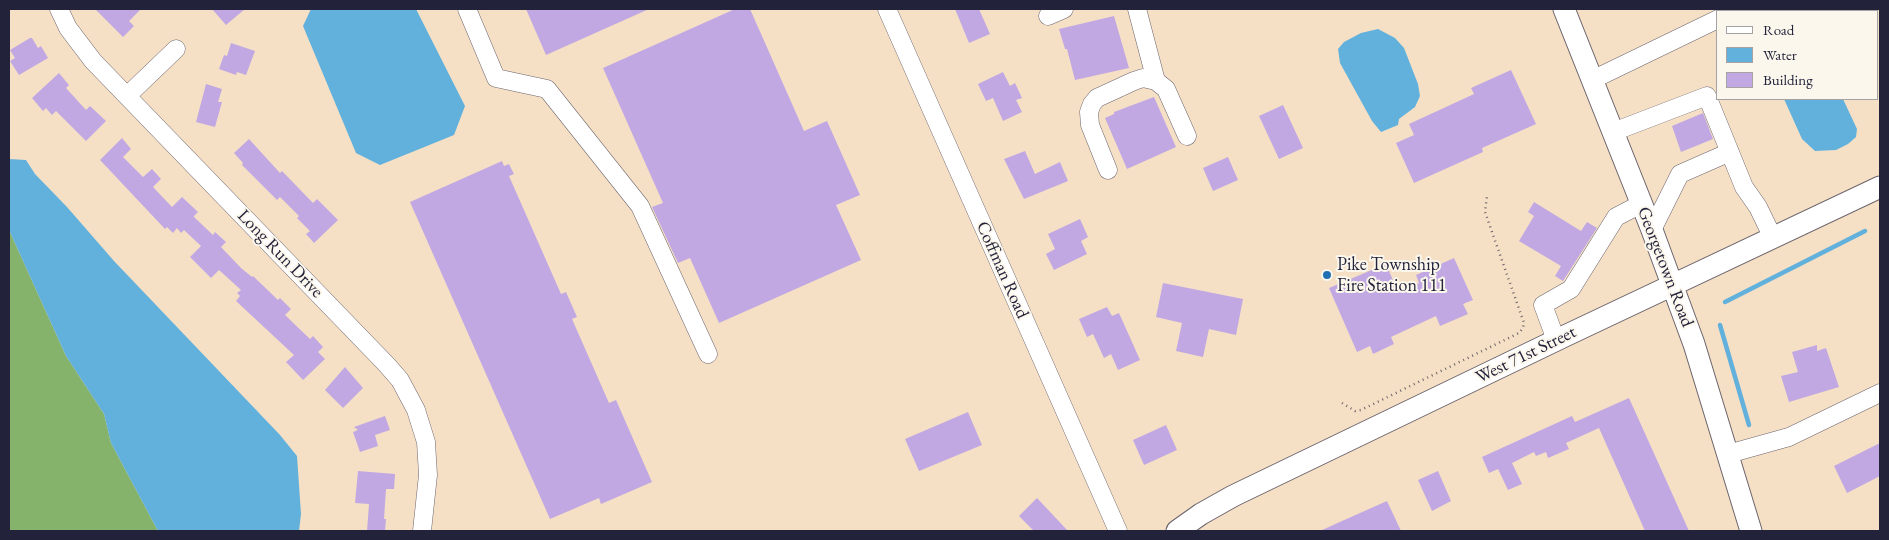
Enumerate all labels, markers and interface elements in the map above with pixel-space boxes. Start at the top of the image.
legend [1716,10,1879,100]
text: Road [1763,20,1794,39]
text: Water [1763,45,1797,64]
text: Building [1763,70,1813,89]
street label: Georgetown Road [1632,204,1698,330]
street label: Long Run Drive [233,205,327,303]
street label: Coffman Road [971,218,1033,322]
place label: Pike Township Fire Station 111 [1337,254,1446,296]
marker: Pike Township Fire Station 111 [1321,269,1333,281]
street label: West 71st Street [1472,321,1580,389]

